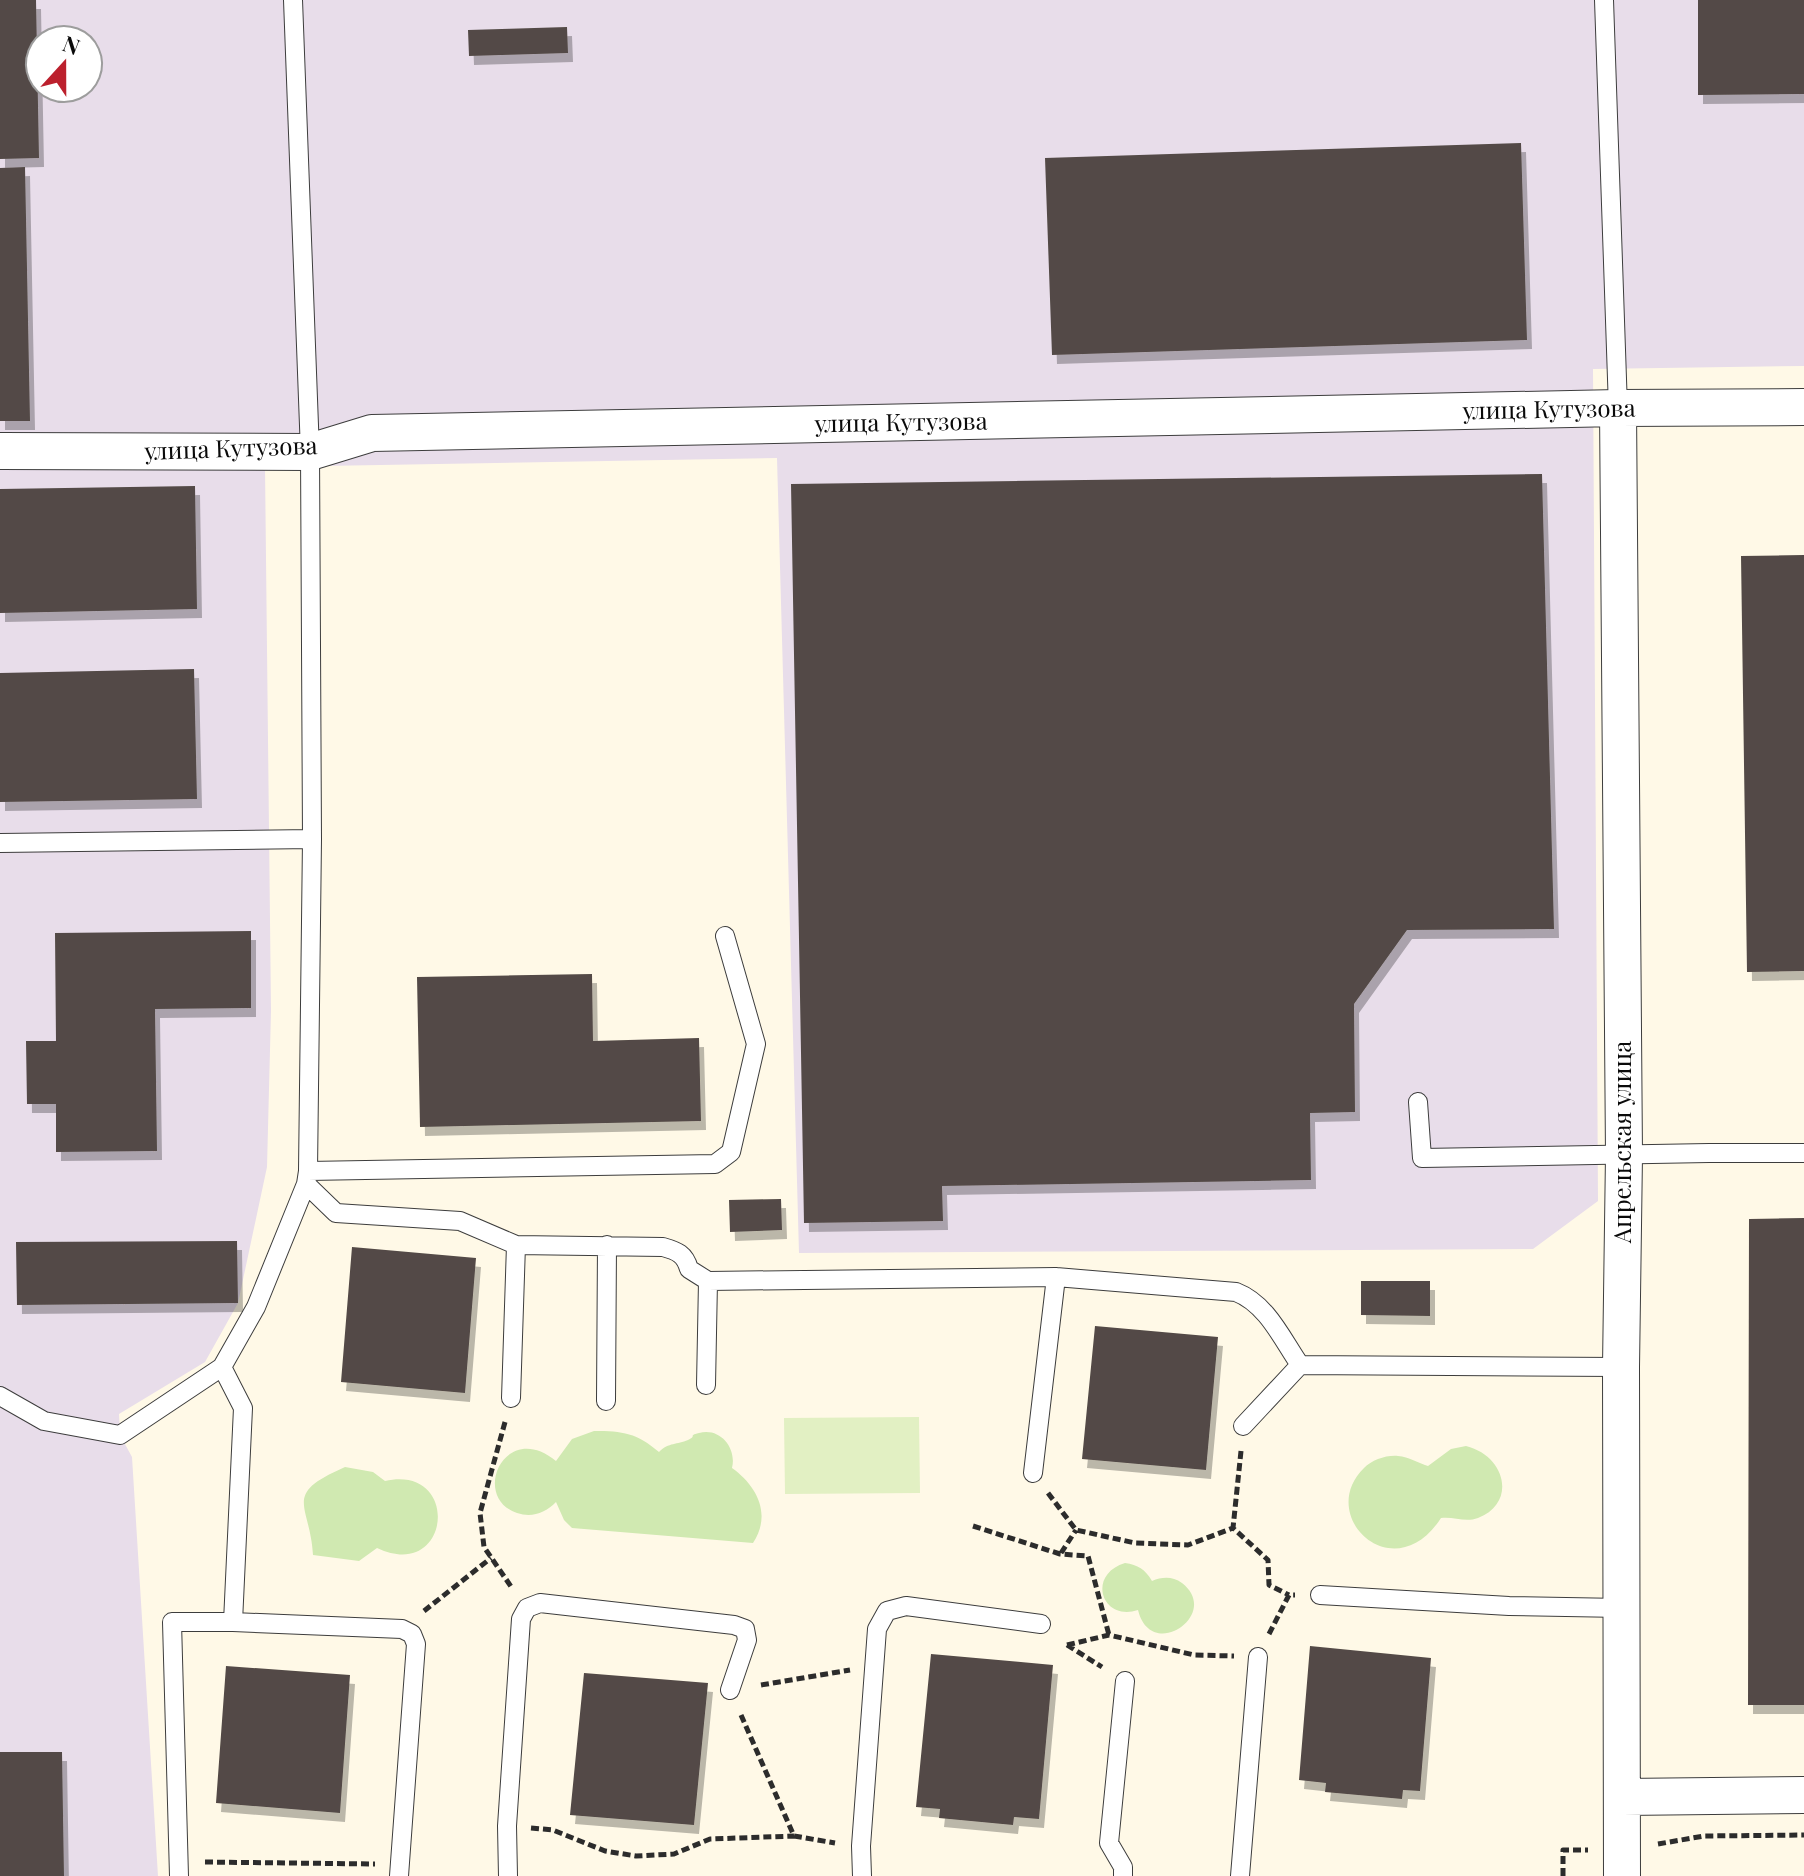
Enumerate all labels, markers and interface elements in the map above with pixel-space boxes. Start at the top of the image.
north arrow [24,24,104,104]
text: N [59,28,84,61]
street label: улица Кутузова [1461,390,1636,426]
street label: улица Кутузова [813,403,988,439]
street label: улица Кутузова [143,428,318,466]
street label: Апрельская улица [1605,1041,1637,1244]

